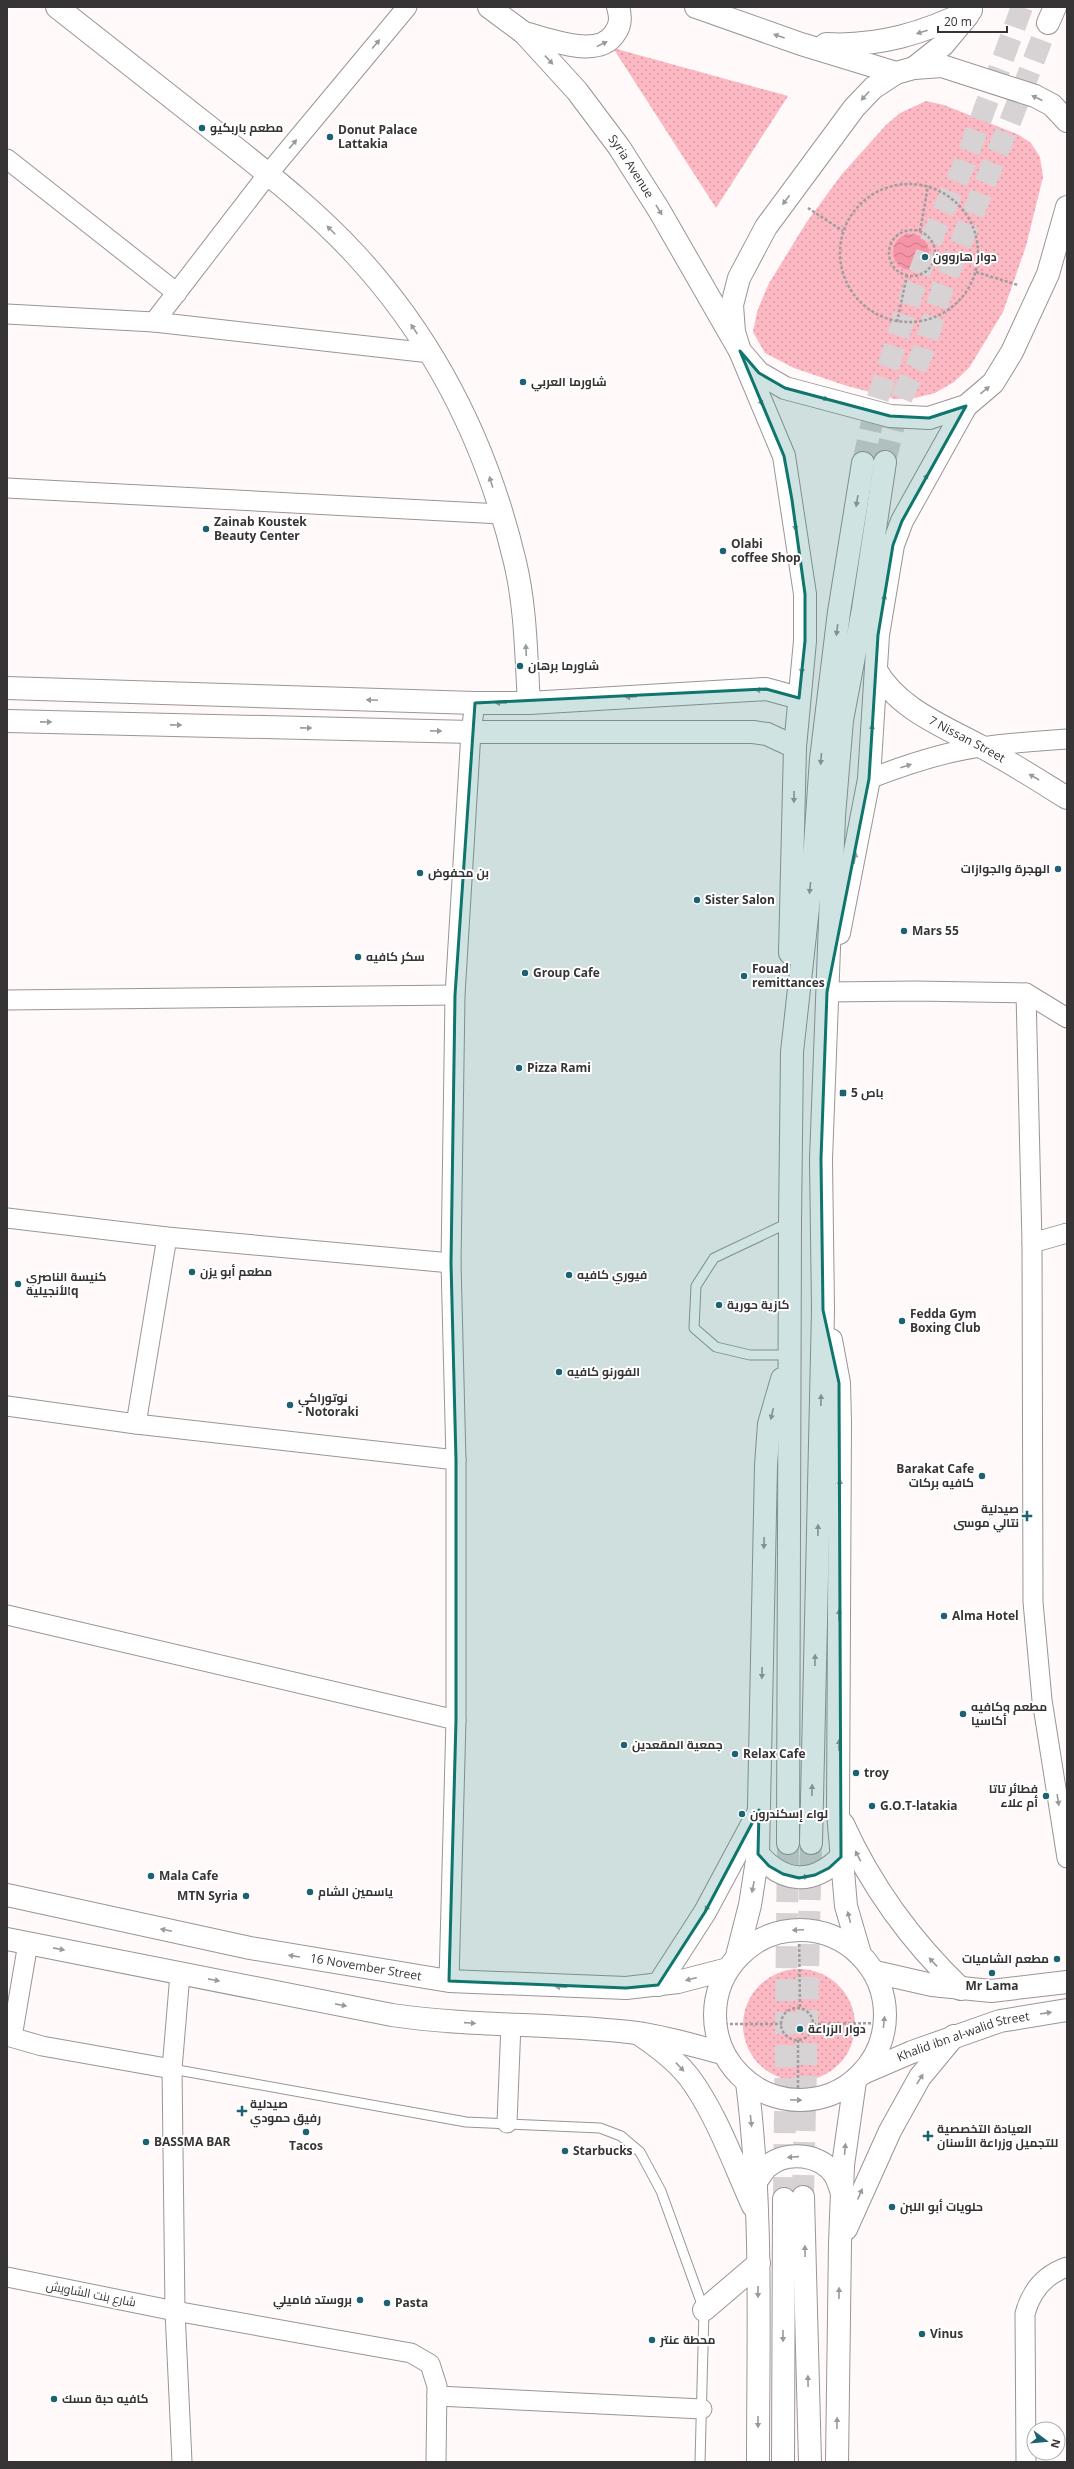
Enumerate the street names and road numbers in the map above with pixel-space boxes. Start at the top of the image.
street label: Syria Avenue [605,131,658,201]
street label: 7 Nissan Street [926,712,1008,766]
street label: 16 November Street [309,1949,423,1984]
street label: Khalid ibn al-walid Street [894,2007,1031,2065]
street label: شارع بنت الشاويش [45,2276,138,2311]

